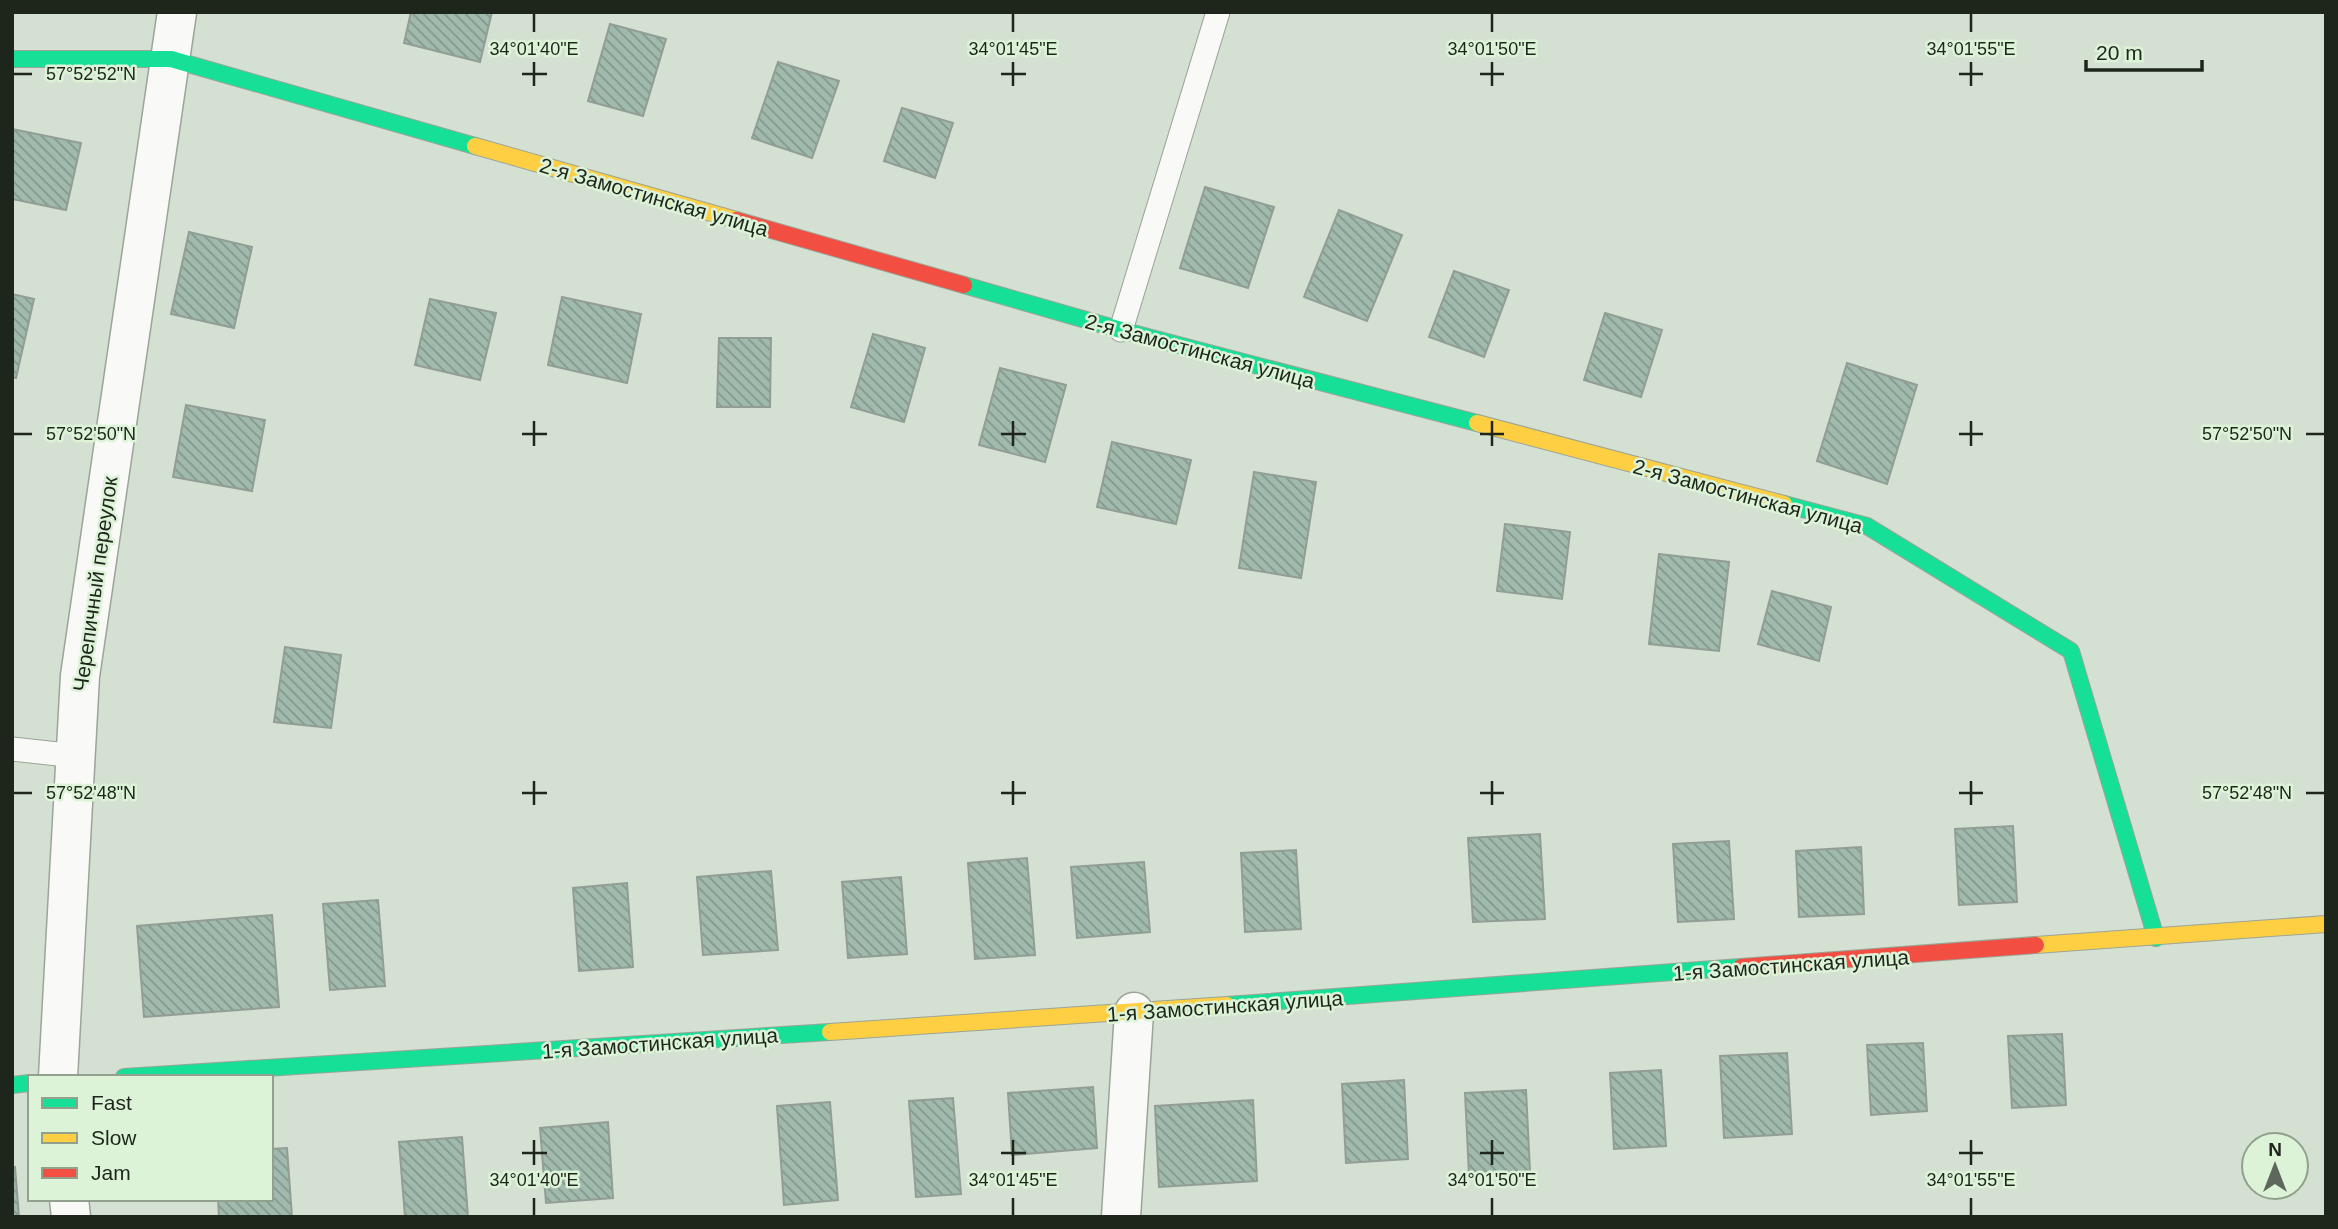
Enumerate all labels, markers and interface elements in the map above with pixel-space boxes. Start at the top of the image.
scale bar [2086,28,2202,72]
text: 34°01'40"E [489,39,579,59]
text: 34°01'45"E [968,39,1058,59]
text: 34°01'50"E [1447,39,1537,59]
text: 34°01'55"E [1926,39,2016,59]
text: 20 m [2096,41,2143,64]
text: 57°52'52"N [46,64,136,84]
street label: 2-я Замостинская улица [537,153,771,241]
street label: 2-я Замостинская улица [1083,309,1318,393]
text: 57°52'50"N [46,424,136,444]
text: 57°52'50"N [2202,424,2292,444]
street label: 2-я Замостинская улица [1631,454,1866,538]
street label: Черепичный переулок [69,474,122,693]
text: 57°52'48"N [46,783,136,803]
text: 57°52'48"N [2202,783,2292,803]
street label: 1-я Замостинская улица [1672,945,1910,985]
street label: 1-я Замостинская улица [1106,986,1344,1026]
street label: 1-я Замостинская улица [541,1023,779,1063]
legend [28,1075,273,1201]
text: Fast [91,1091,132,1114]
text: Slow [91,1126,137,1149]
north arrow [2240,1131,2310,1201]
text: N [2268,1139,2282,1160]
text: Jam [91,1161,131,1184]
text: 34°01'40"E [489,1170,579,1190]
text: 34°01'45"E [968,1170,1058,1190]
text: 34°01'50"E [1447,1170,1537,1190]
text: 34°01'55"E [1926,1170,2016,1190]

